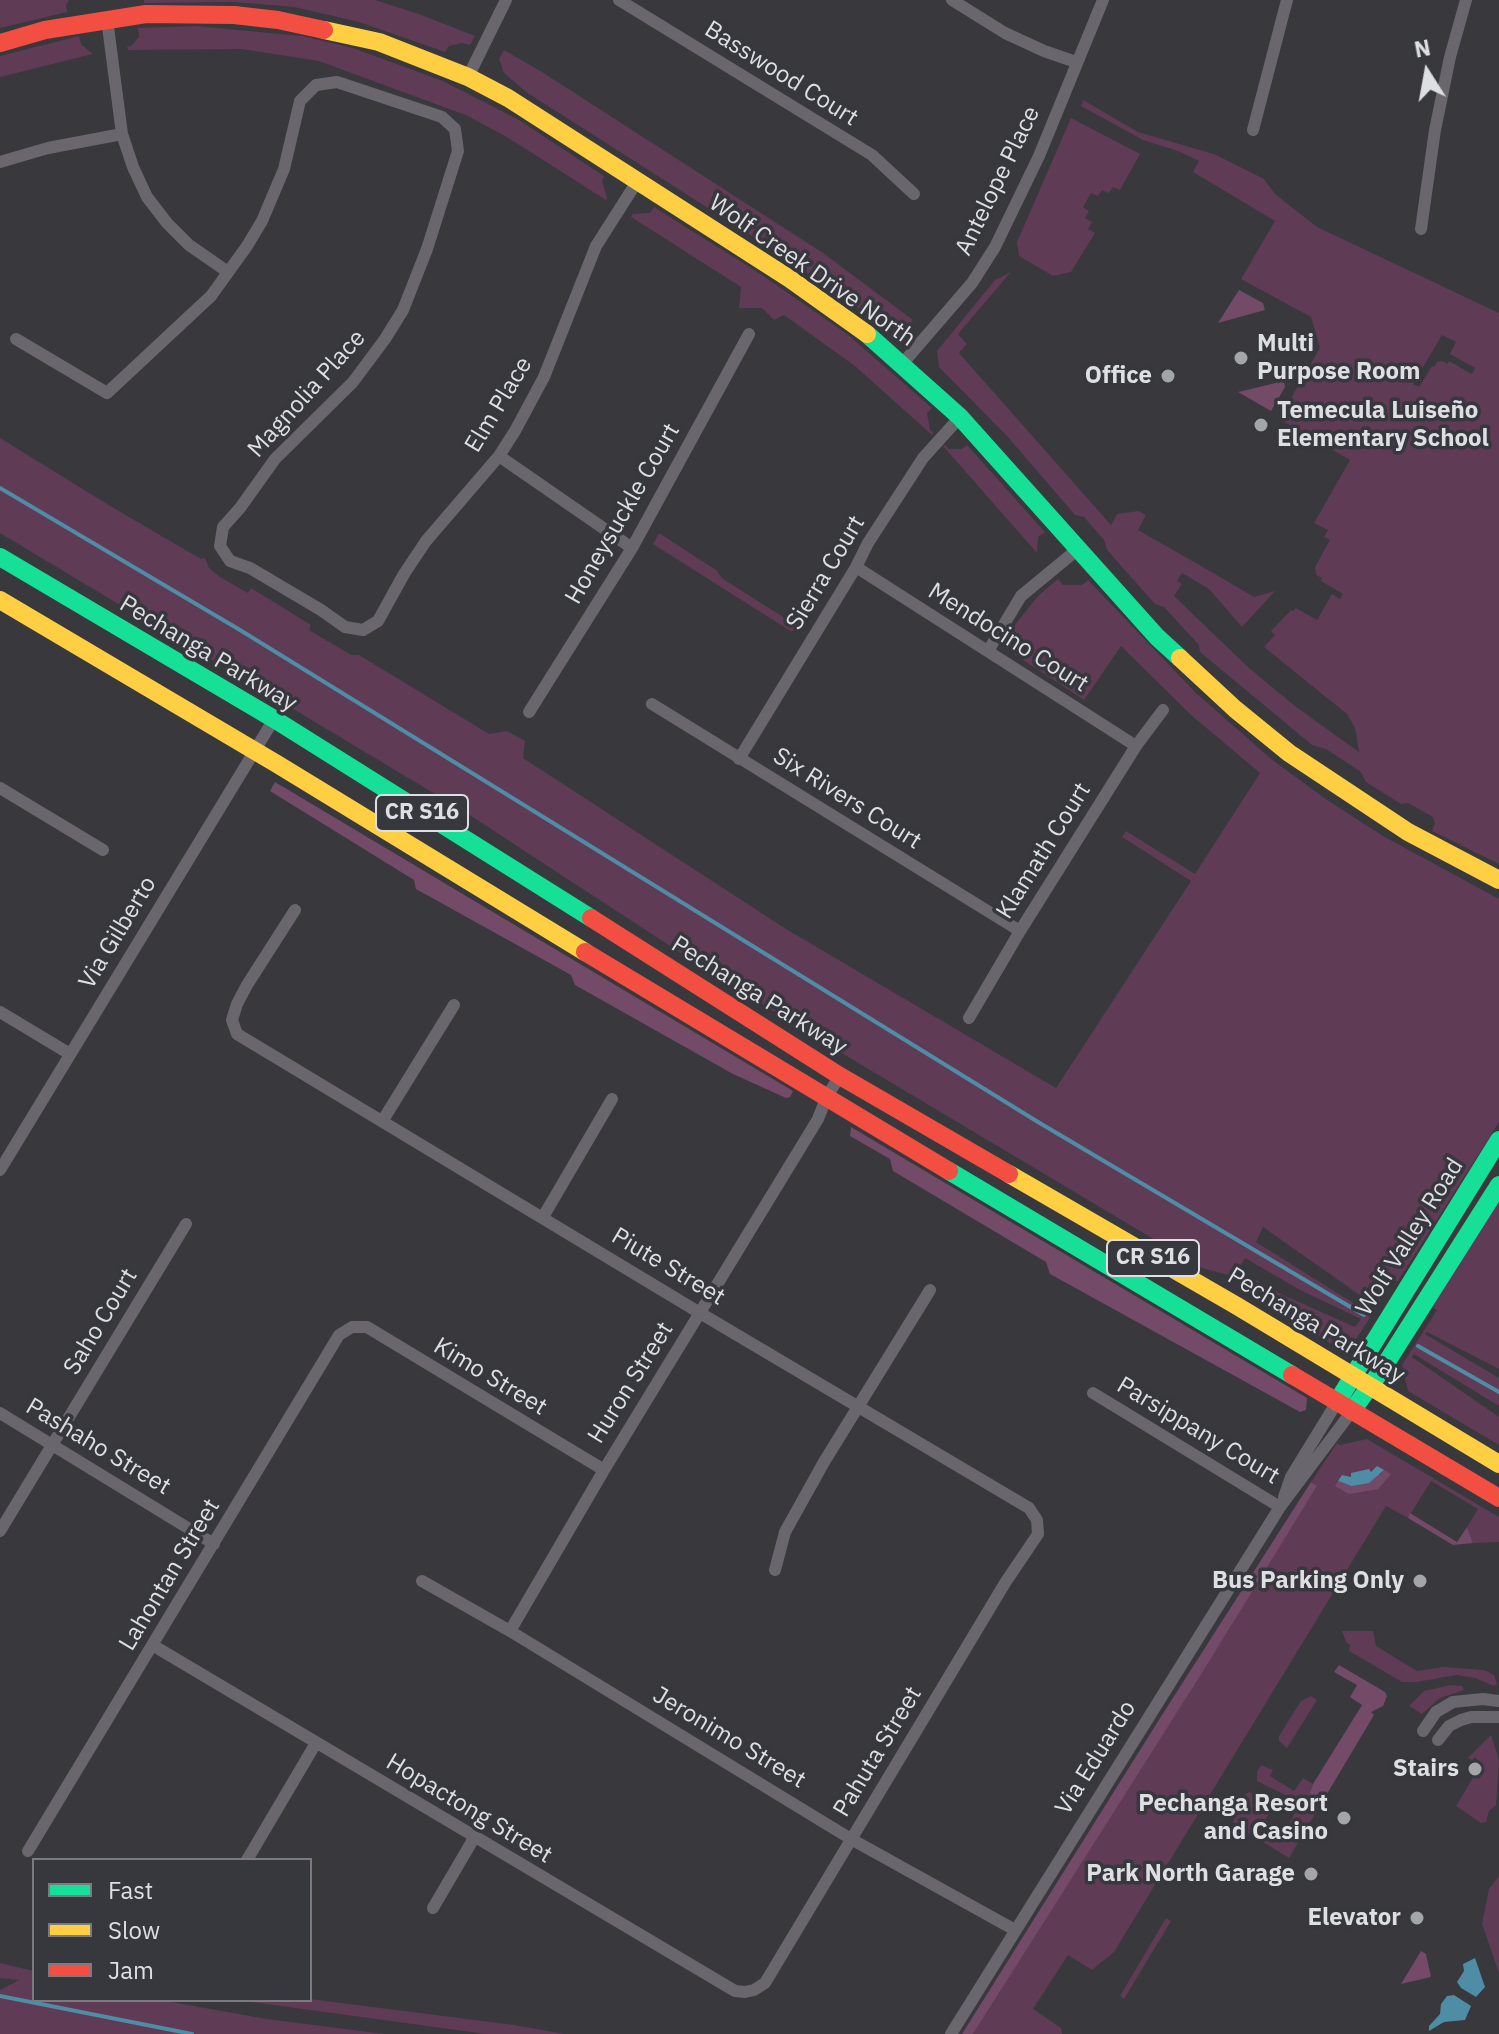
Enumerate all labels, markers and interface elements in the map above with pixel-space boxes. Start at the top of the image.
street label: Basswood Court [699,15,863,133]
north arrow [1387,32,1467,112]
text: N [1412,32,1433,64]
street label: Antelope Place [949,102,1047,260]
street label: Wolf Creek Drive North [703,189,921,353]
street label: Magnolia Place [242,324,372,464]
place label: Multi Purpose Room [1257,330,1420,386]
marker: Multi Purpose Room [1232,349,1250,367]
street label: Elm Place [459,352,539,458]
place label: Office [1085,362,1152,390]
marker: Office [1159,367,1177,385]
place label: Temecula Luiseño Elementary School [1277,397,1489,453]
marker: Temecula Luiseño Elementary School [1252,416,1270,434]
street label: Honeysuckle Court [560,419,686,609]
street label: Sierra Court [781,511,871,635]
street label: Mendocino Court [922,577,1094,699]
street label: Pechanga Parkway [114,590,302,718]
street label: Six Rivers Court [768,742,926,856]
street label: Klamath Court [991,777,1097,925]
road number: CR S16 [376,795,468,831]
street label: Via Gilberto [73,872,163,994]
street label: Pechanga Parkway [666,930,852,1062]
street label: Wolf Valley Road [1350,1153,1470,1321]
street label: Piute Street [606,1222,730,1312]
road number: CR S16 [1107,1240,1199,1276]
street label: Pechanga Parkway [1222,1262,1410,1390]
street label: Saho Court [58,1264,144,1380]
street label: Huron Street [582,1317,680,1449]
street label: Kimo Street [428,1332,552,1422]
street label: Parsippany Court [1111,1371,1285,1491]
street label: Pashaho Street [20,1392,176,1502]
street label: Lahontan Street [113,1494,227,1656]
place label: Bus Parking Only [1212,1567,1404,1595]
marker: Bus Parking Only [1411,1572,1429,1590]
street label: Jeronimo Street [647,1681,811,1795]
street label: Pahuta Street [828,1682,928,1822]
street label: Via Eduardo [1050,1696,1142,1820]
street label: Hopactong Street [381,1748,557,1870]
place label: Stairs [1393,1755,1459,1783]
marker: Stairs [1466,1760,1484,1778]
place label: Pechanga Resort and Casino [1138,1790,1328,1846]
marker: Pechanga Resort and Casino [1335,1809,1353,1827]
legend [32,1858,312,2002]
place label: Park North Garage [1086,1860,1295,1888]
marker: Park North Garage [1302,1865,1320,1883]
text: Fast [108,1874,153,1906]
place label: Elevator [1307,1904,1401,1932]
marker: Elevator [1408,1909,1426,1927]
text: Slow [108,1914,160,1946]
text: Jam [108,1954,154,1986]

